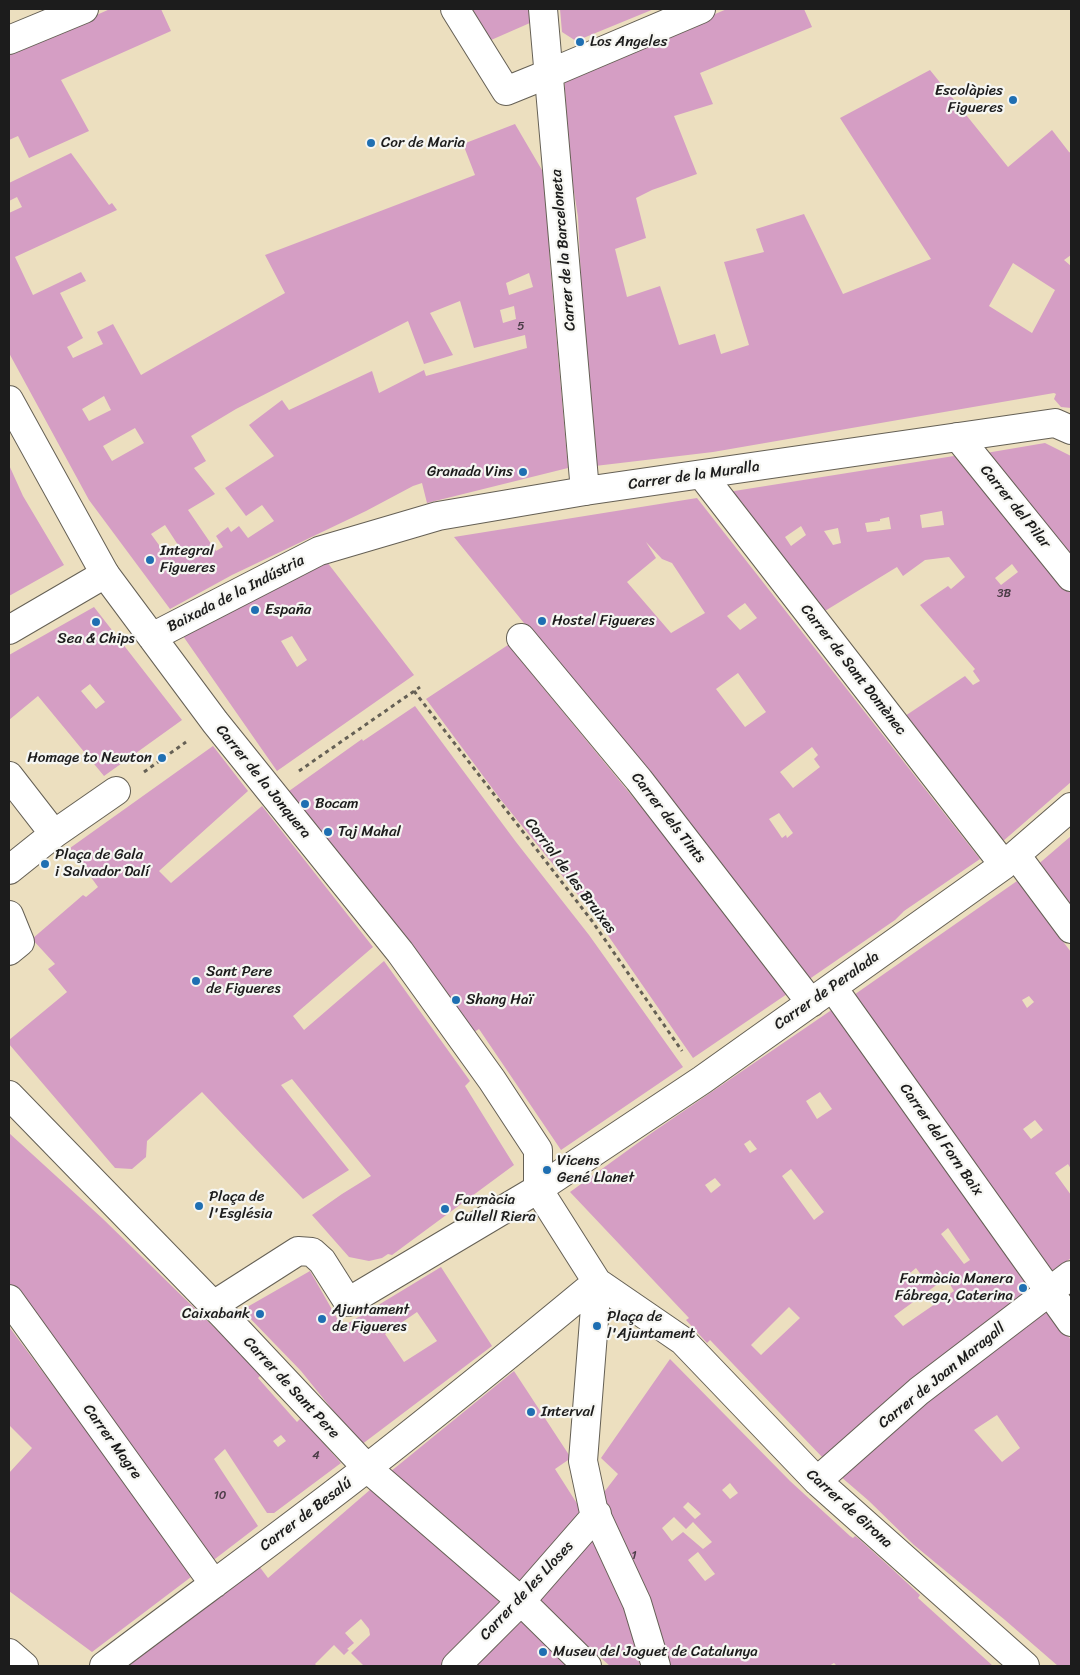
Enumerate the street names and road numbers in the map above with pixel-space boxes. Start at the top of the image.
street label: Carrer de la Barceloneta [548,168,580,332]
street label: Carrer de la Muralla [627,458,761,494]
street label: Carrer del Pilar [976,462,1054,552]
street label: Baixada de la Indústria [164,552,308,636]
street label: Carrer de Sant Domènec [796,601,910,739]
street label: Carrer de la Jonquera [212,721,314,843]
street label: Carrer dels Tints [627,769,709,867]
street label: Corriol de les Bruixes [521,815,619,937]
street label: Carrer de Peralada [771,948,883,1034]
street label: Carrer del Forn Baix [895,1080,987,1200]
street label: Carrer de Joan Maragall [875,1319,1009,1433]
street label: Carrer de Sant Pere [239,1333,343,1443]
street label: Carrer Magre [79,1401,145,1483]
street label: Carrer de Girona [802,1466,896,1552]
street label: Carrer de Besalú [257,1475,355,1555]
street label: Carrer de les Lloses [476,1538,578,1644]

